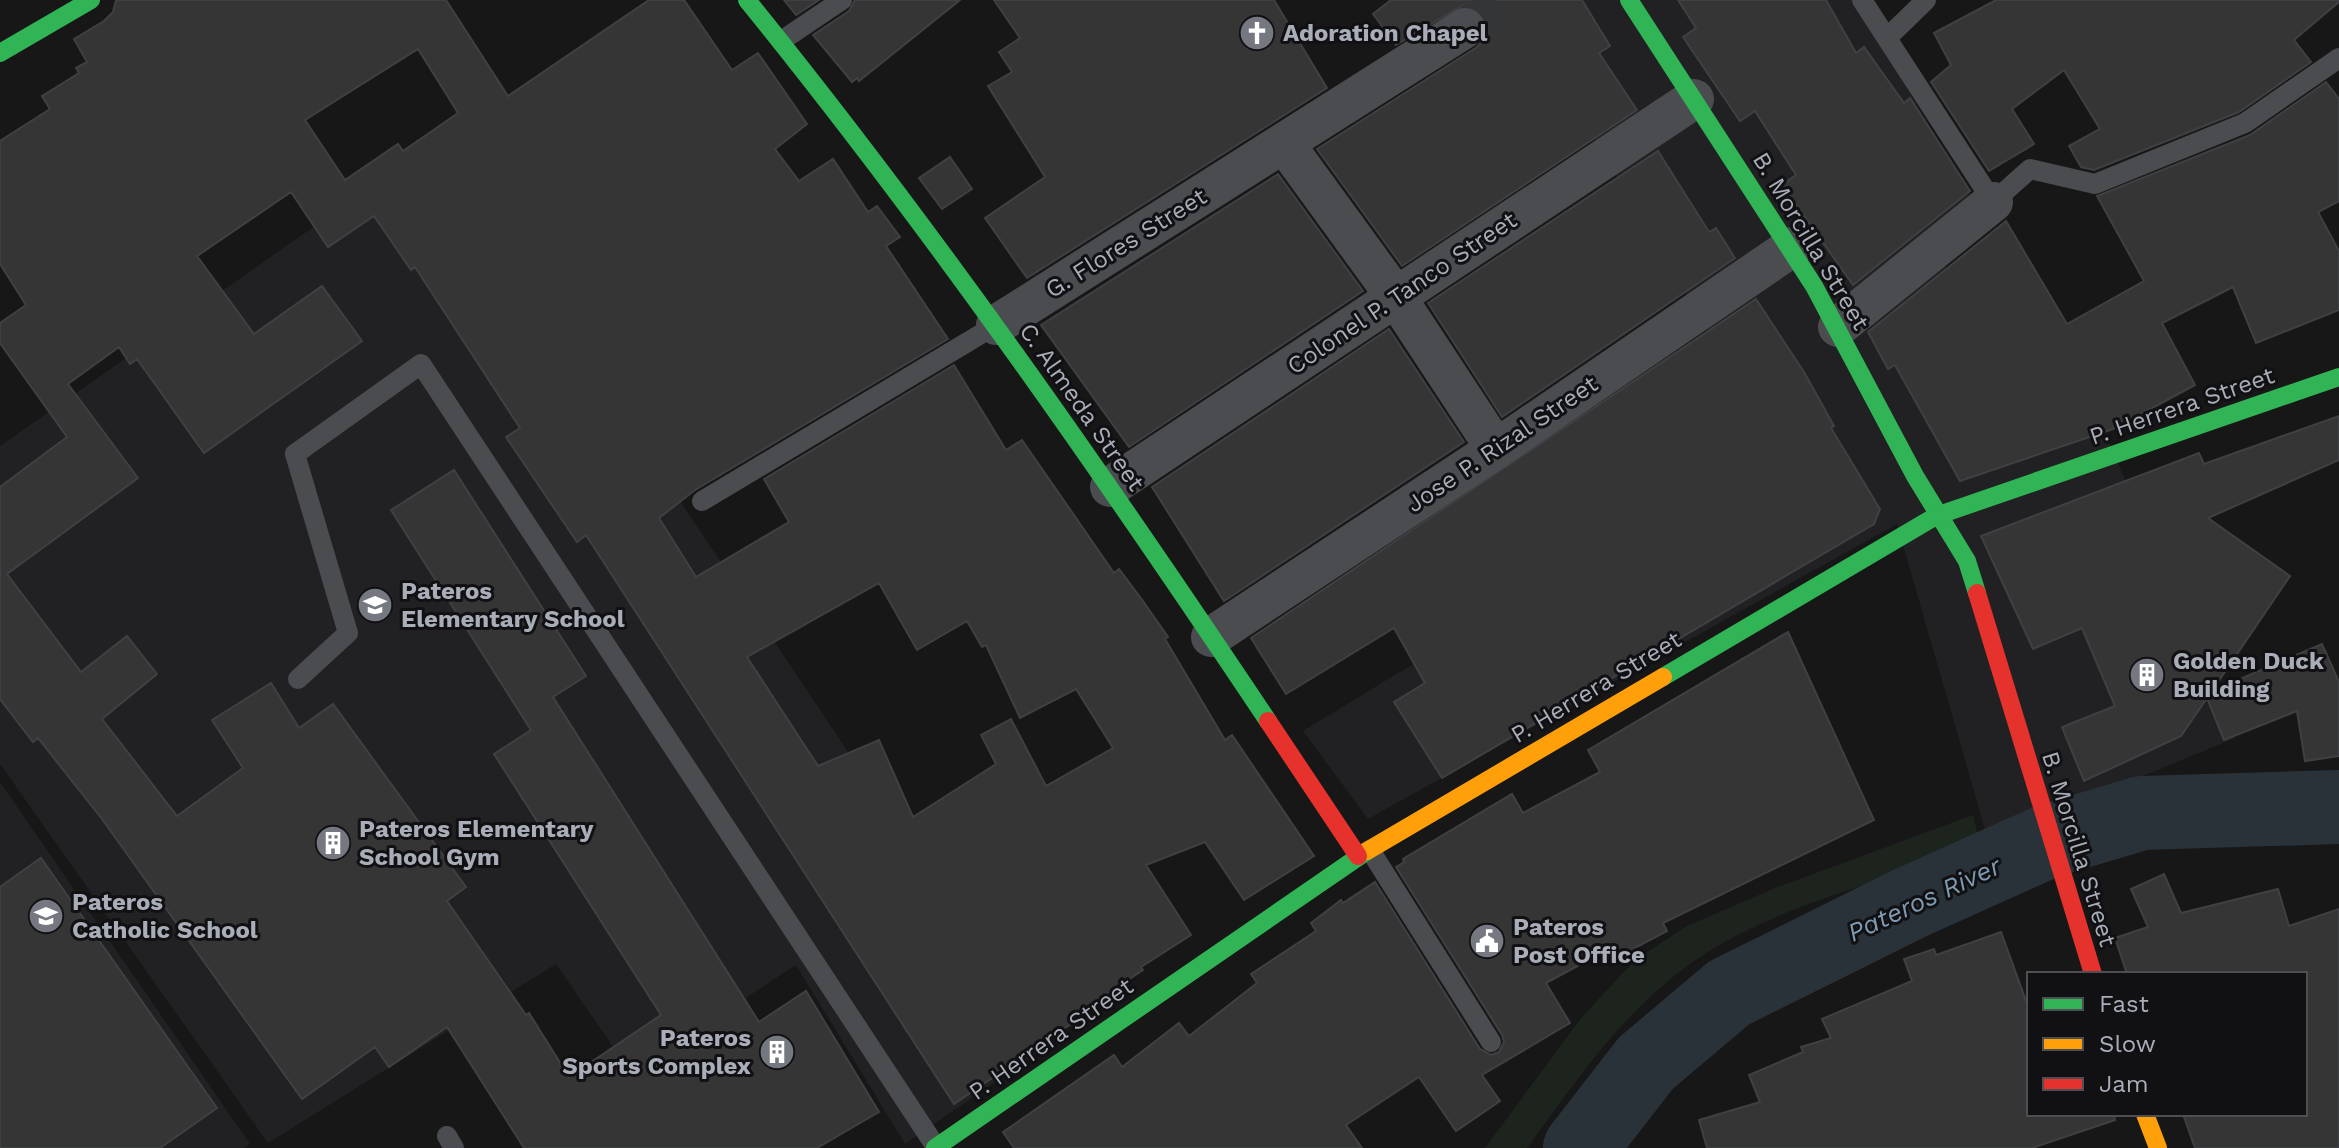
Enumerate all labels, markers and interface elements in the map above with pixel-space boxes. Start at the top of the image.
church icon: Adoration Chapel [1238,14,1276,52]
place label: Adoration Chapel [1283,19,1488,47]
street label: B. Morcilla Street [1747,147,1875,335]
street label: G. Flores Street [1040,182,1212,304]
street label: Colonel P. Tanco Street [1282,206,1522,380]
street label: C. Almeda Street [1014,318,1150,496]
street label: P. Herrera Street [2086,361,2278,451]
street label: Jose P. Rizal Street [1401,370,1603,518]
place label: Pateros Elementary School [401,577,625,633]
school or university icon: Pateros Elementary School [356,586,394,624]
street label: P. Herrera Street [1506,625,1686,749]
place label: Golden Duck Building [2173,647,2324,703]
building icon: Golden Duck Building [2128,656,2166,694]
street label: B. Morcilla Street [2036,748,2122,950]
place label: Pateros Elementary School Gym [359,815,594,871]
building icon: Pateros Elementary School Gym [314,824,352,862]
water label: Pateros River [1843,850,2006,948]
place label: Pateros Catholic School [72,888,258,944]
school or university icon: Pateros Catholic School [27,897,65,935]
place label: Pateros Post Office [1513,913,1645,969]
public building icon: Pateros Post Office [1468,922,1506,960]
street label: P. Herrera Street [964,972,1138,1106]
legend [2027,972,2307,1116]
text: Fast [2099,990,2149,1018]
place label: Pateros Sports Complex [562,1024,751,1080]
text: Slow [2099,1030,2156,1058]
building icon: Pateros Sports Complex [758,1033,796,1071]
text: Jam [2099,1070,2149,1098]

